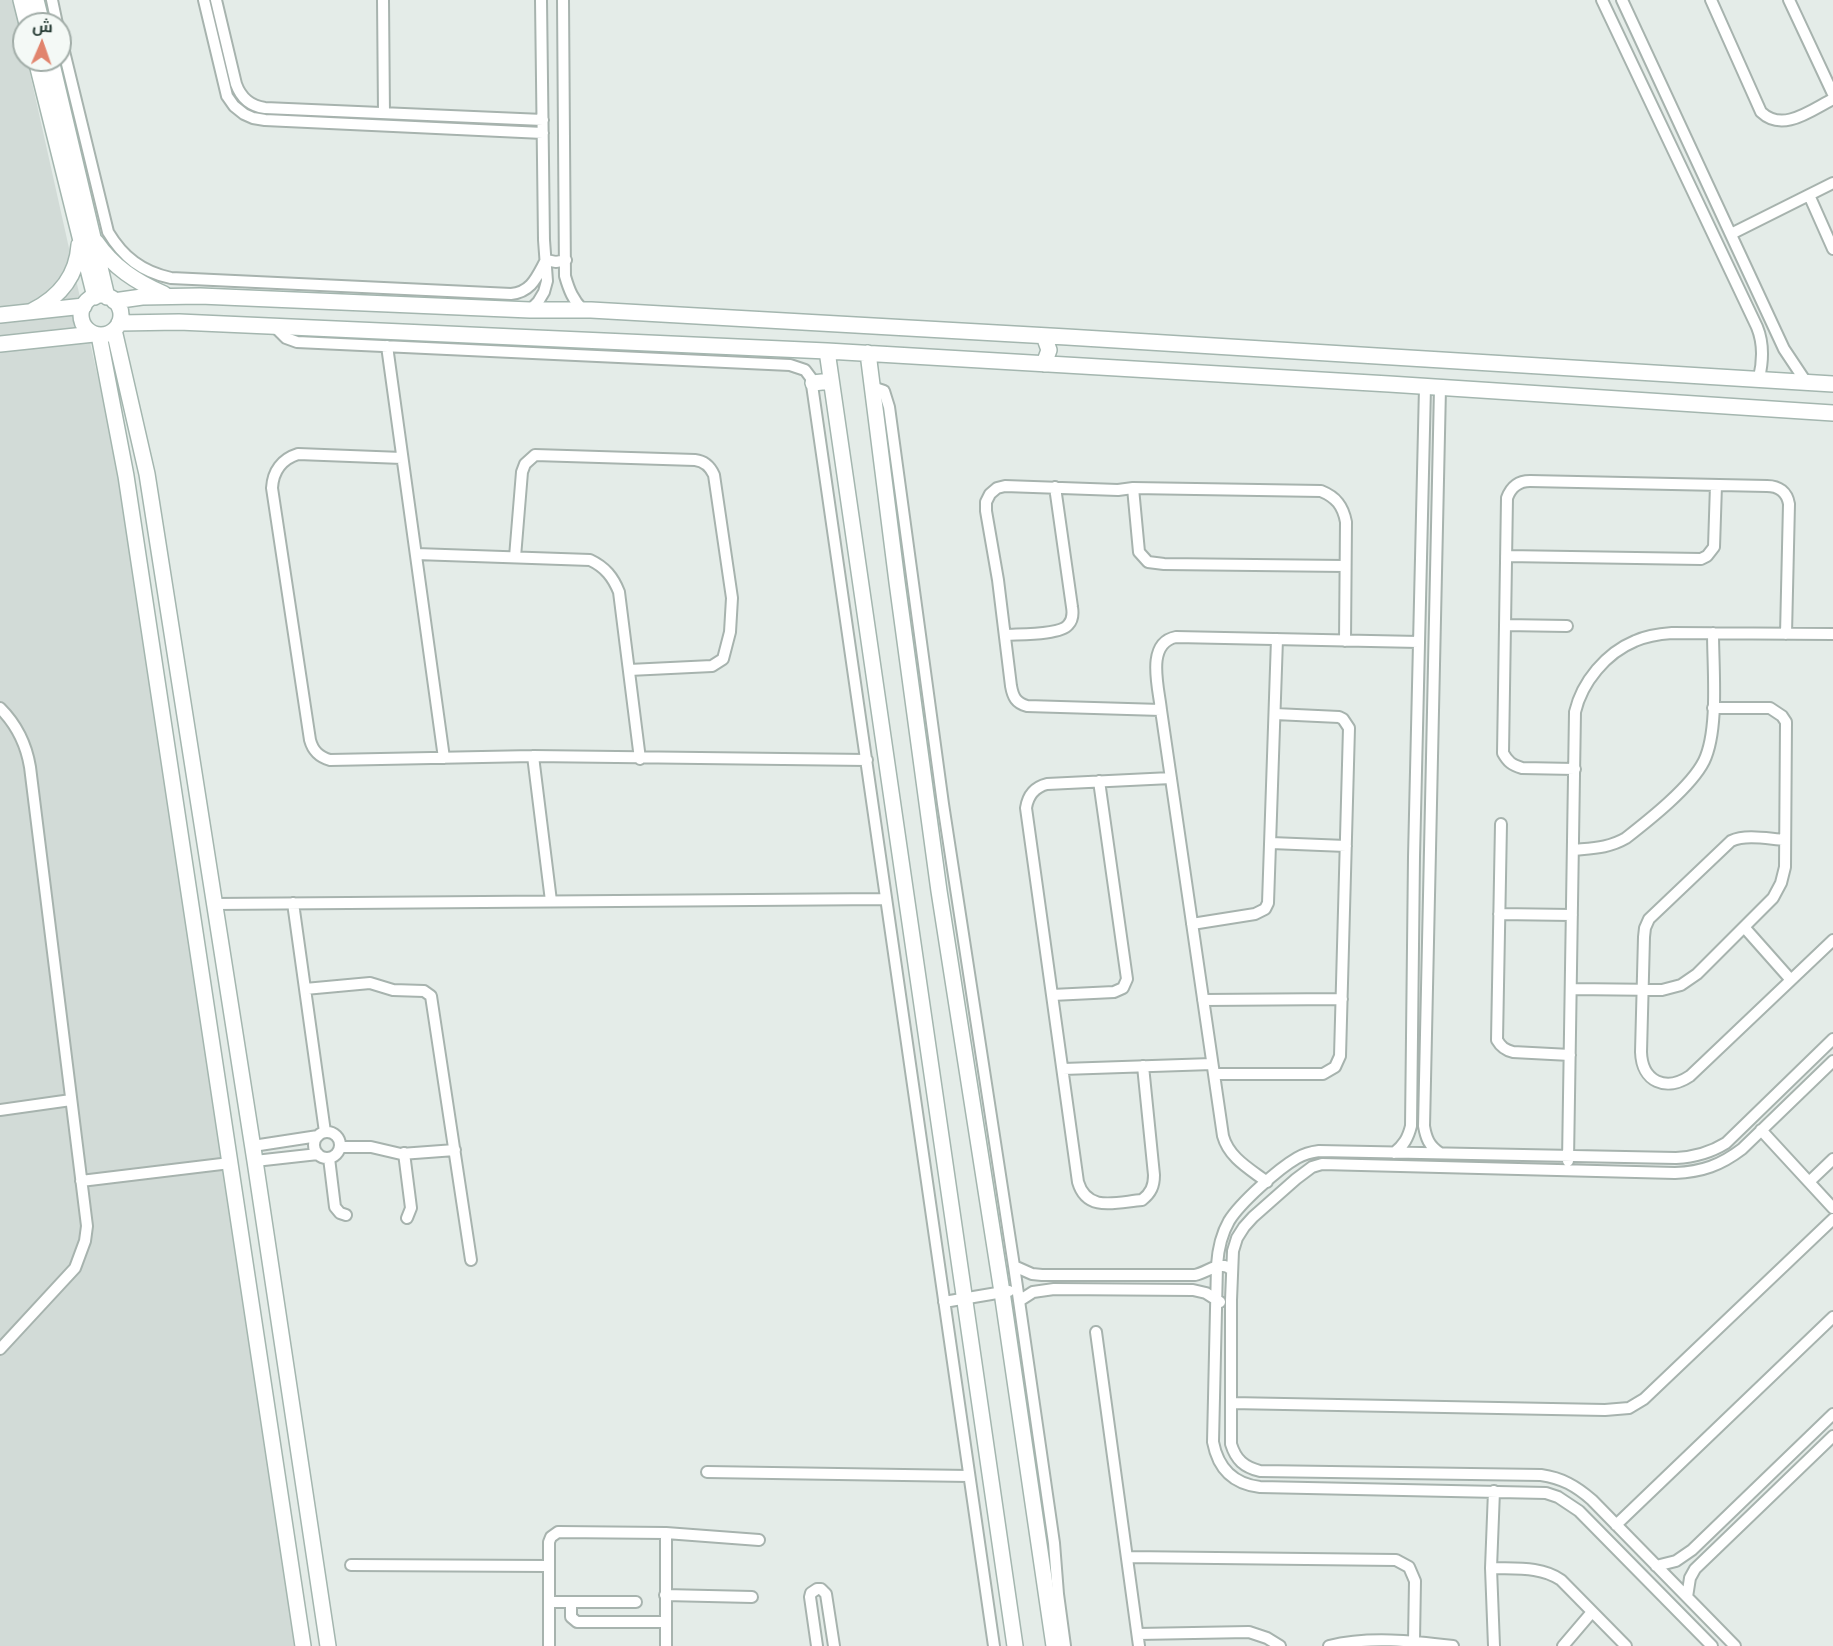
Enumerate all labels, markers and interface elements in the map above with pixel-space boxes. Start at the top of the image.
north arrow [12,12,72,72]
text: ش [32,16,53,36]

